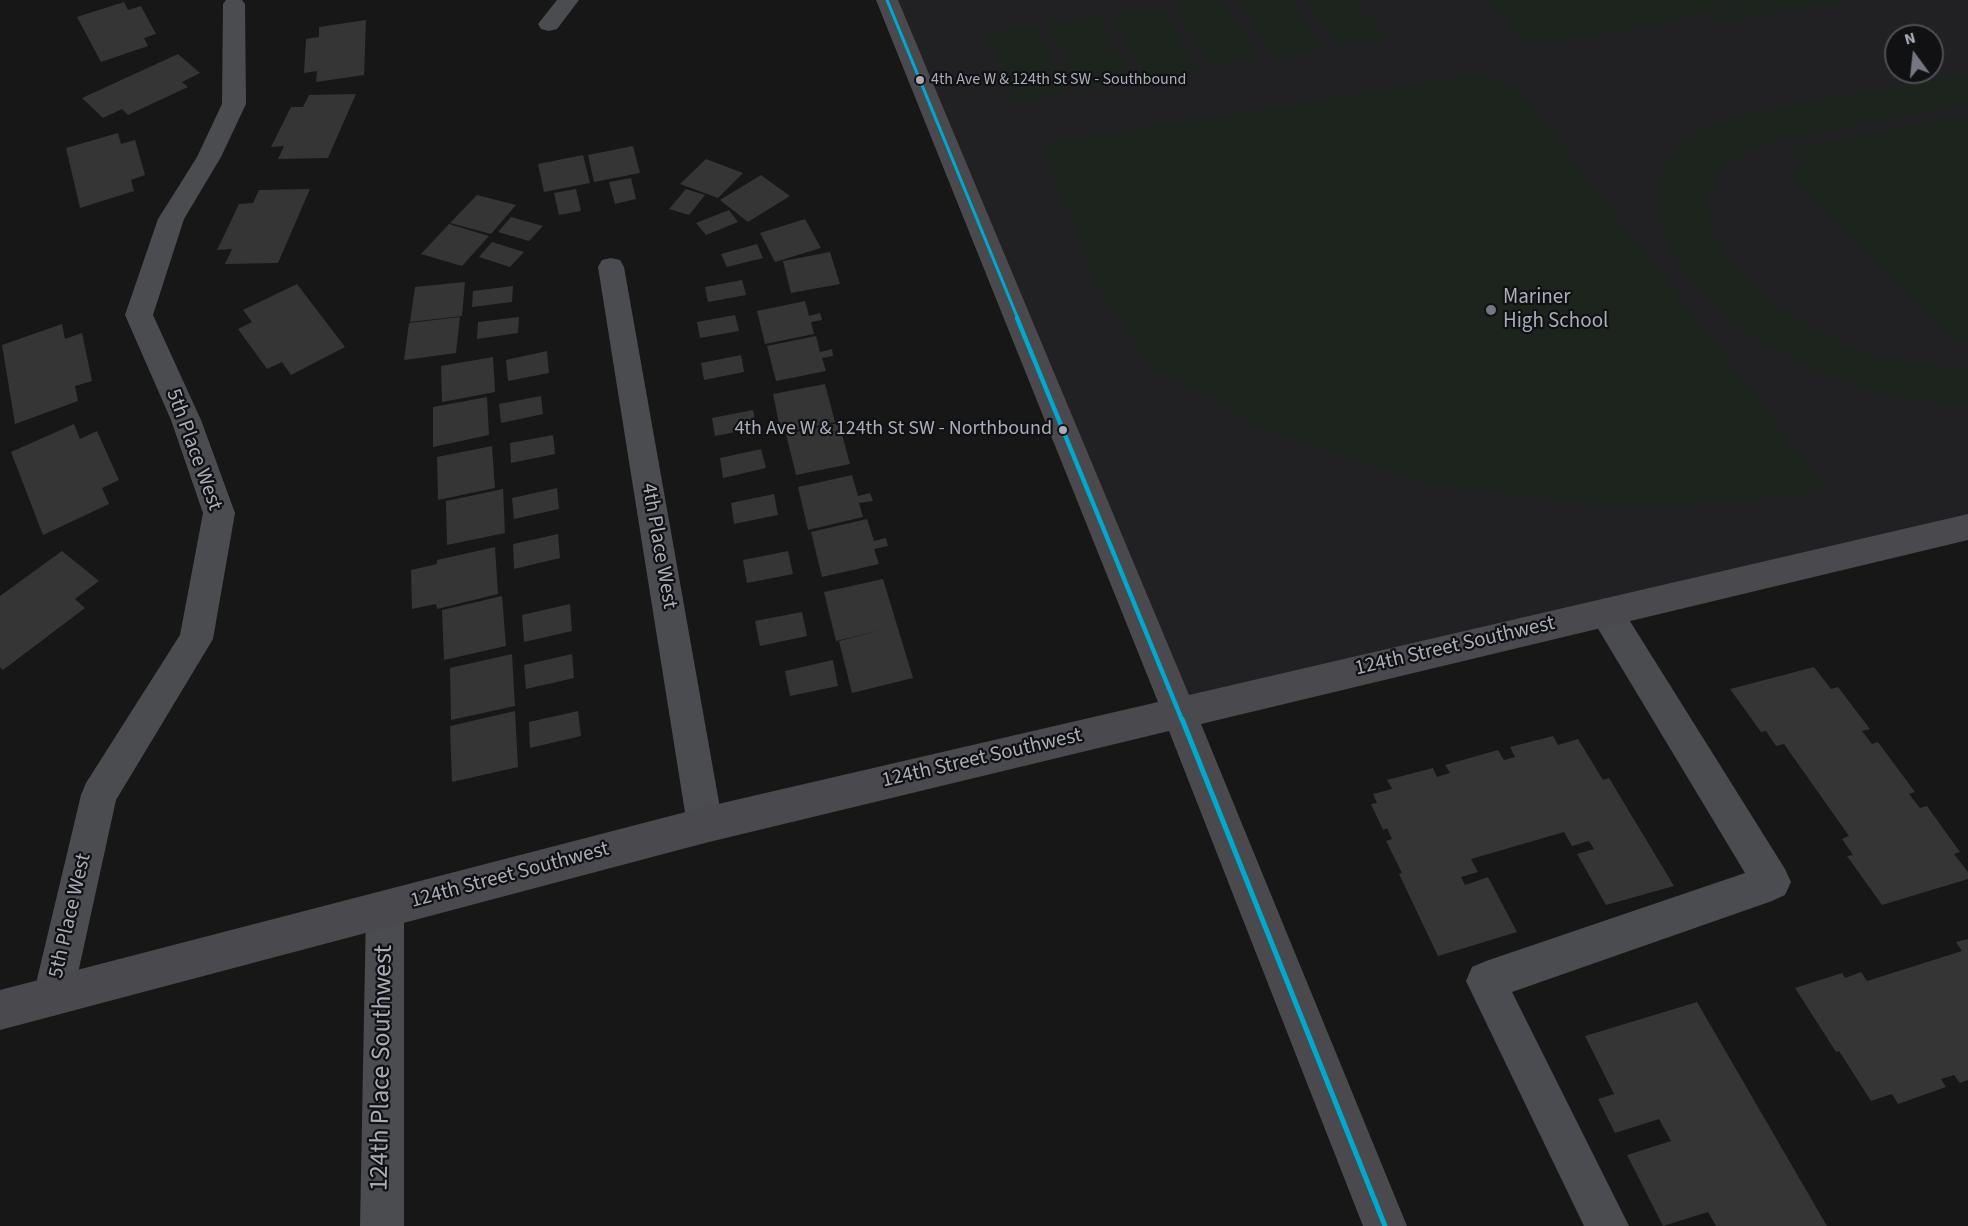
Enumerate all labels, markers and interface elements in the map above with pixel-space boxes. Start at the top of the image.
north arrow [1884,24,1944,84]
text: N [1902,27,1918,51]
place label: 4th Ave W & 124th St SW - Southbound [931,70,1186,90]
marker: 4th Ave W & 124th St SW - Southbound [914,74,926,86]
place label: Mariner High School [1503,285,1608,335]
marker: Mariner High School [1484,303,1498,317]
street label: 5th Place West [159,386,227,514]
place label: 4th Ave W & 124th St SW - Northbound [734,418,1052,442]
marker: 4th Ave W & 124th St SW - Northbound [1057,424,1069,436]
street label: 4th Place West [635,481,681,611]
street label: 124th Street Southwest [1353,612,1557,682]
street label: 124th Street Southwest [880,724,1084,794]
street label: 124th Street Southwest [408,837,612,915]
street label: 5th Place West [44,851,98,981]
street label: 124th Place Southwest [365,945,401,1191]

